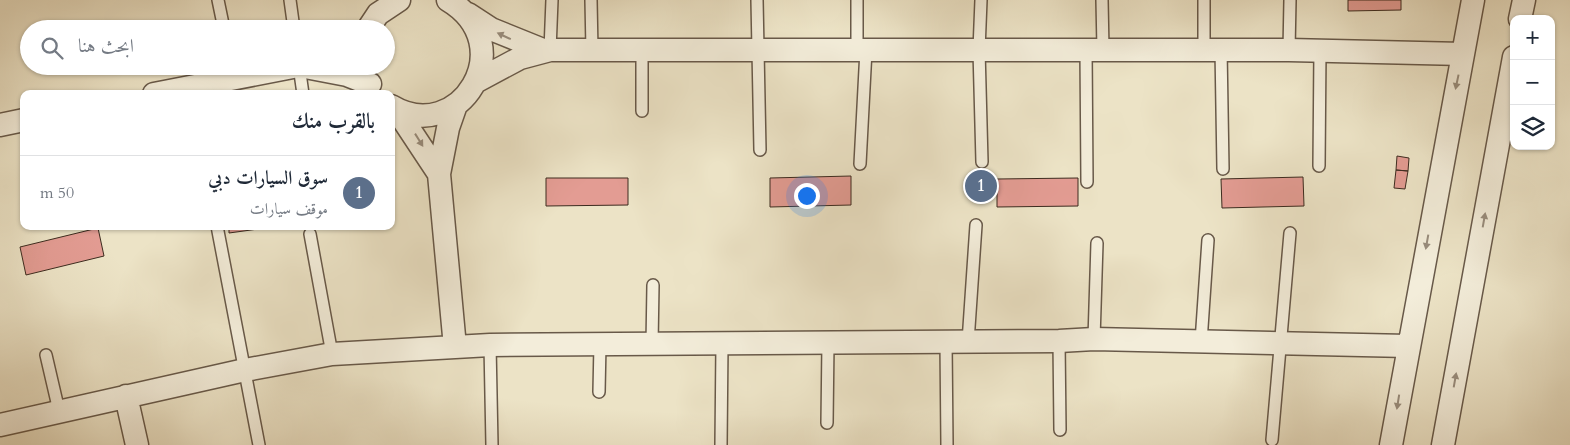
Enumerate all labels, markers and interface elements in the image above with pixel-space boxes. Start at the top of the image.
map controls [1510,15,1555,150]
button: + [1510,15,1555,60]
search box [20,20,395,75]
one-way arrow [497,31,511,39]
text: ابحث هنا [78,33,134,59]
icon: search [38,34,66,62]
button: − [1510,60,1555,105]
one-way arrow [1453,75,1461,90]
button: layers [1510,105,1555,150]
text: بالقرب منك [292,107,375,136]
one-way arrow [414,134,423,147]
text: سوق السيارات دبي [208,165,328,191]
pin: 1 [965,167,997,205]
text: 50 m [40,182,74,204]
text: 1 [355,182,363,204]
your location [794,183,820,209]
text: موقف سيارات [250,198,328,220]
one-way arrow [1481,212,1489,228]
one-way arrow [1423,234,1431,250]
one-way arrow [1452,371,1460,387]
one-way arrow [1393,394,1401,410]

